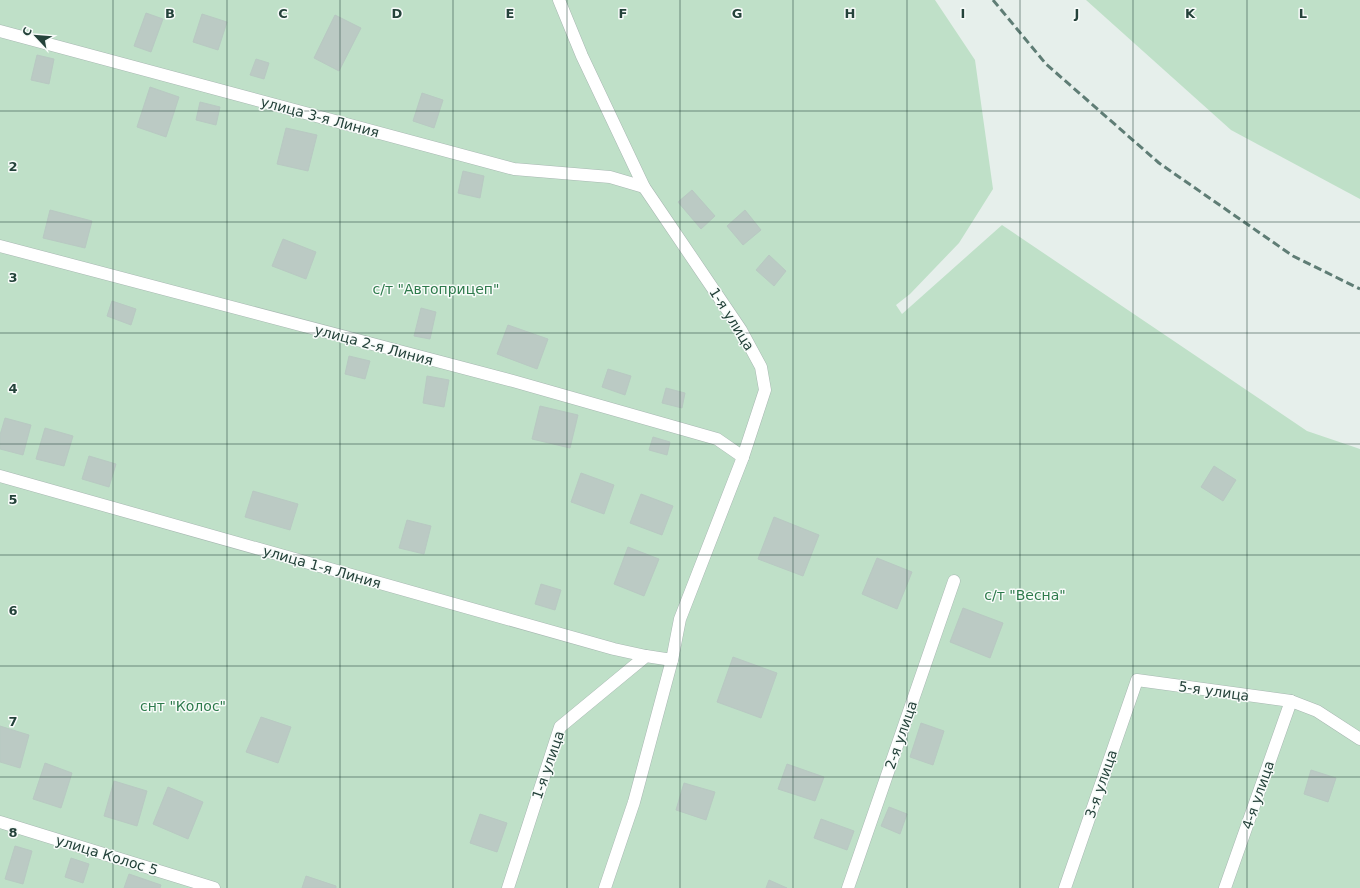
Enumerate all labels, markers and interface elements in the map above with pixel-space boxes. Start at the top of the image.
text: B [165,6,175,21]
text: C [278,6,288,21]
text: D [392,6,403,21]
text: E [506,6,514,21]
text: F [619,6,627,21]
text: G [732,6,742,21]
text: H [845,6,855,21]
text: I [961,6,965,21]
text: J [1074,6,1079,21]
text: K [1185,6,1196,21]
text: L [1299,6,1307,21]
north arrow [16,16,56,56]
text: С [20,25,35,38]
street label: улица 3-я Линия [259,93,381,141]
text: 2 [8,159,18,174]
text: 3 [8,270,18,285]
park label: с/т "Автоприцеп" [373,281,499,297]
street label: 1-я улица [706,285,758,353]
street label: улица 2-я Линия [313,321,435,369]
text: 4 [8,381,18,396]
text: 5 [8,492,18,507]
street label: улица 1-я Линия [261,542,383,592]
park label: с/т "Весна" [984,587,1066,603]
text: 6 [8,603,18,618]
street label: 5-я улица [1178,678,1250,704]
park label: снт "Колос" [140,698,226,714]
street label: 2-я улица [882,699,920,771]
text: 7 [8,714,18,729]
street label: 1-я улица [529,729,567,801]
street label: 3-я улица [1082,748,1120,820]
street label: 4-я улица [1239,759,1277,831]
text: 8 [8,825,18,840]
street label: улица Колос 5 [54,832,160,878]

